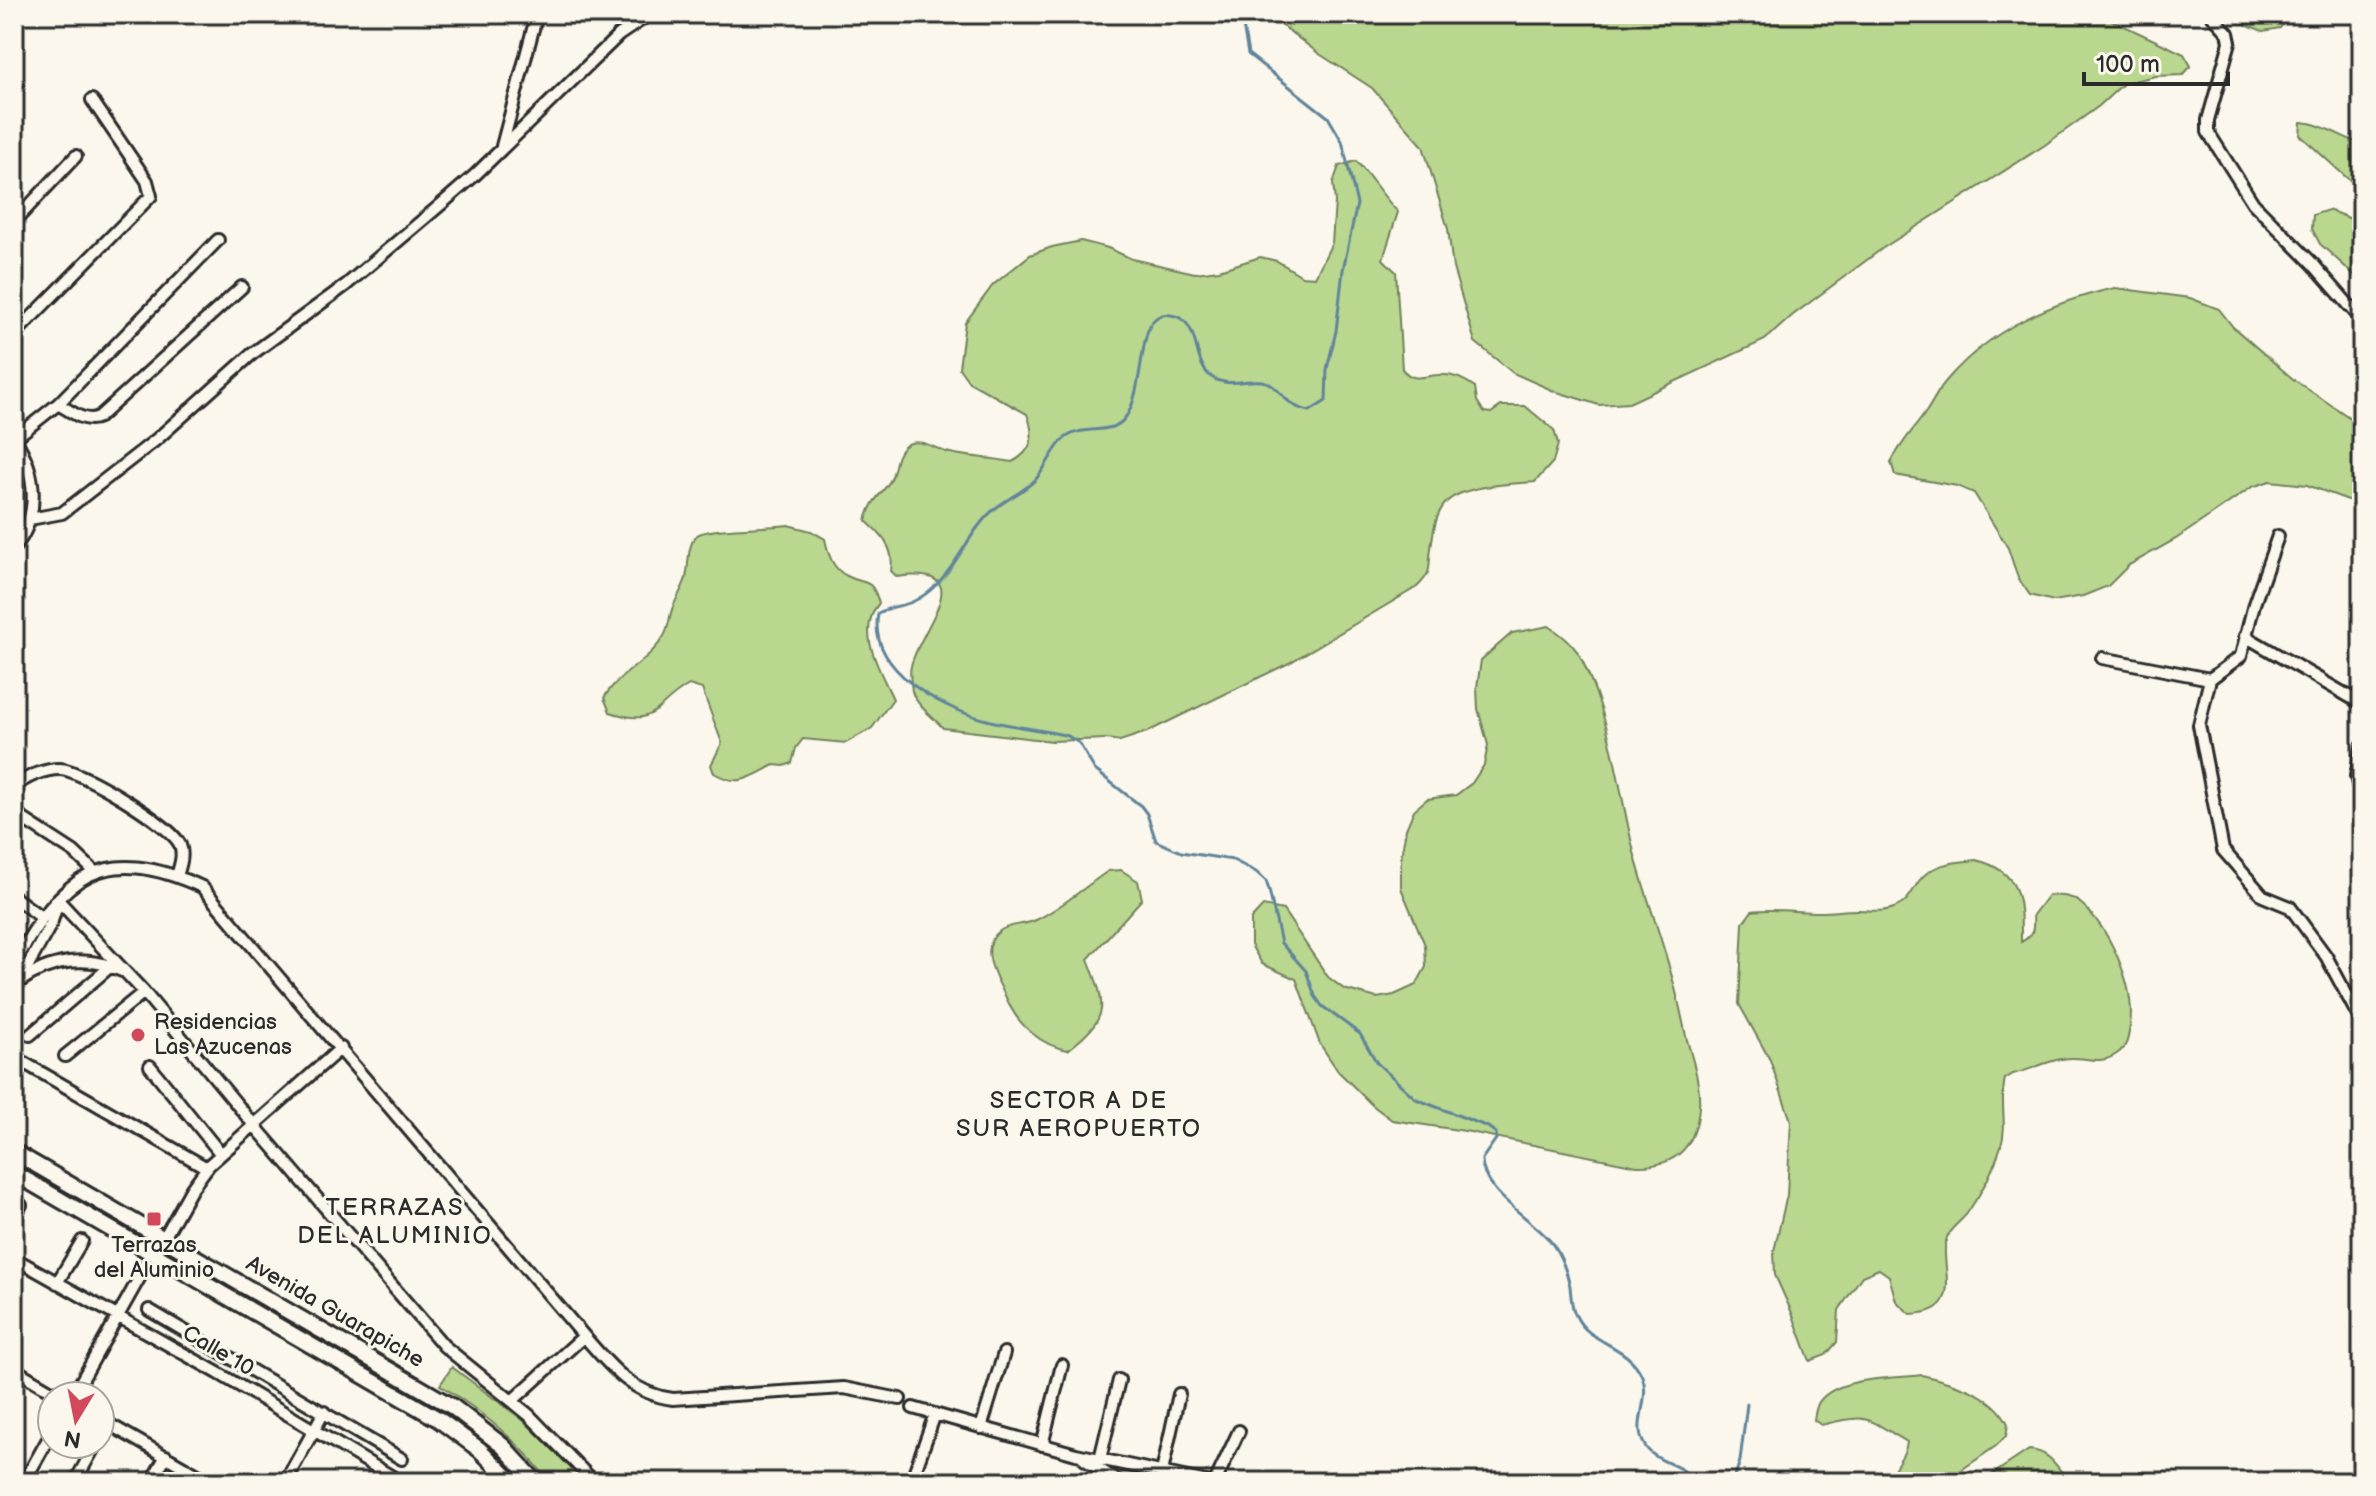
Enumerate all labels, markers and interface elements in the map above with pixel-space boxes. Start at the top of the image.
scale bar [2084,36,2228,86]
text: 100 m [2096,50,2160,79]
place label: Residencias Las Azucenas [154,1009,292,1061]
marker: Residencias Las Azucenas [129,1026,147,1044]
district label: SECTOR A DE SUR AEROPUERTO [956,1086,1202,1143]
district label: TERRAZAS DEL ALUMINIO [297,1193,493,1250]
marker: Terrazas del Aluminio [145,1210,163,1228]
place label: Terrazas del Aluminio [94,1232,214,1284]
street label: Avenida Guarapiche [241,1250,429,1374]
street label: Calle 10 [177,1320,259,1382]
north arrow [36,1380,116,1460]
text: N [62,1423,83,1453]

